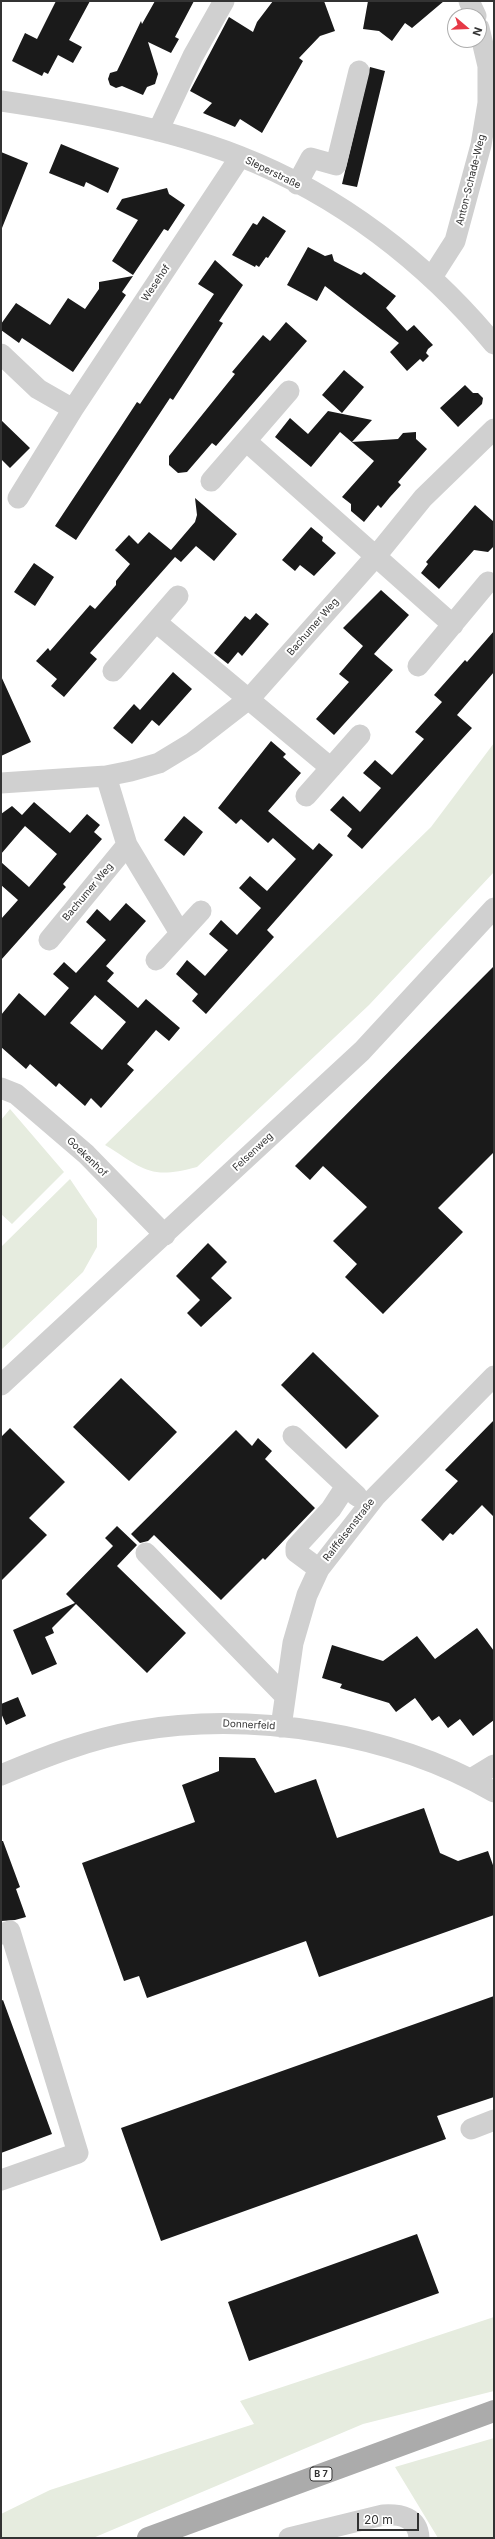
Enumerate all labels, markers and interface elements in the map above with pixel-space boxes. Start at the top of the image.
north arrow [447,8,487,48]
text: N [469,25,485,38]
street label: Anton-Schade-Weg [454,133,488,227]
street label: Sleperstraße [243,154,303,192]
street label: Wesehof [139,262,173,304]
street label: Bachumer Weg [285,596,341,658]
street label: Bachumer Weg [60,860,116,924]
street label: Felsenweg [230,1130,276,1174]
street label: Goekenhof [64,1135,110,1179]
street label: Raiffeisenstraße [321,1496,377,1564]
street label: Donnerfeld [222,1718,276,1732]
road number: B 7 [310,2467,332,2481]
scale bar [359,2505,421,2531]
text: 20 m [364,2512,393,2527]

